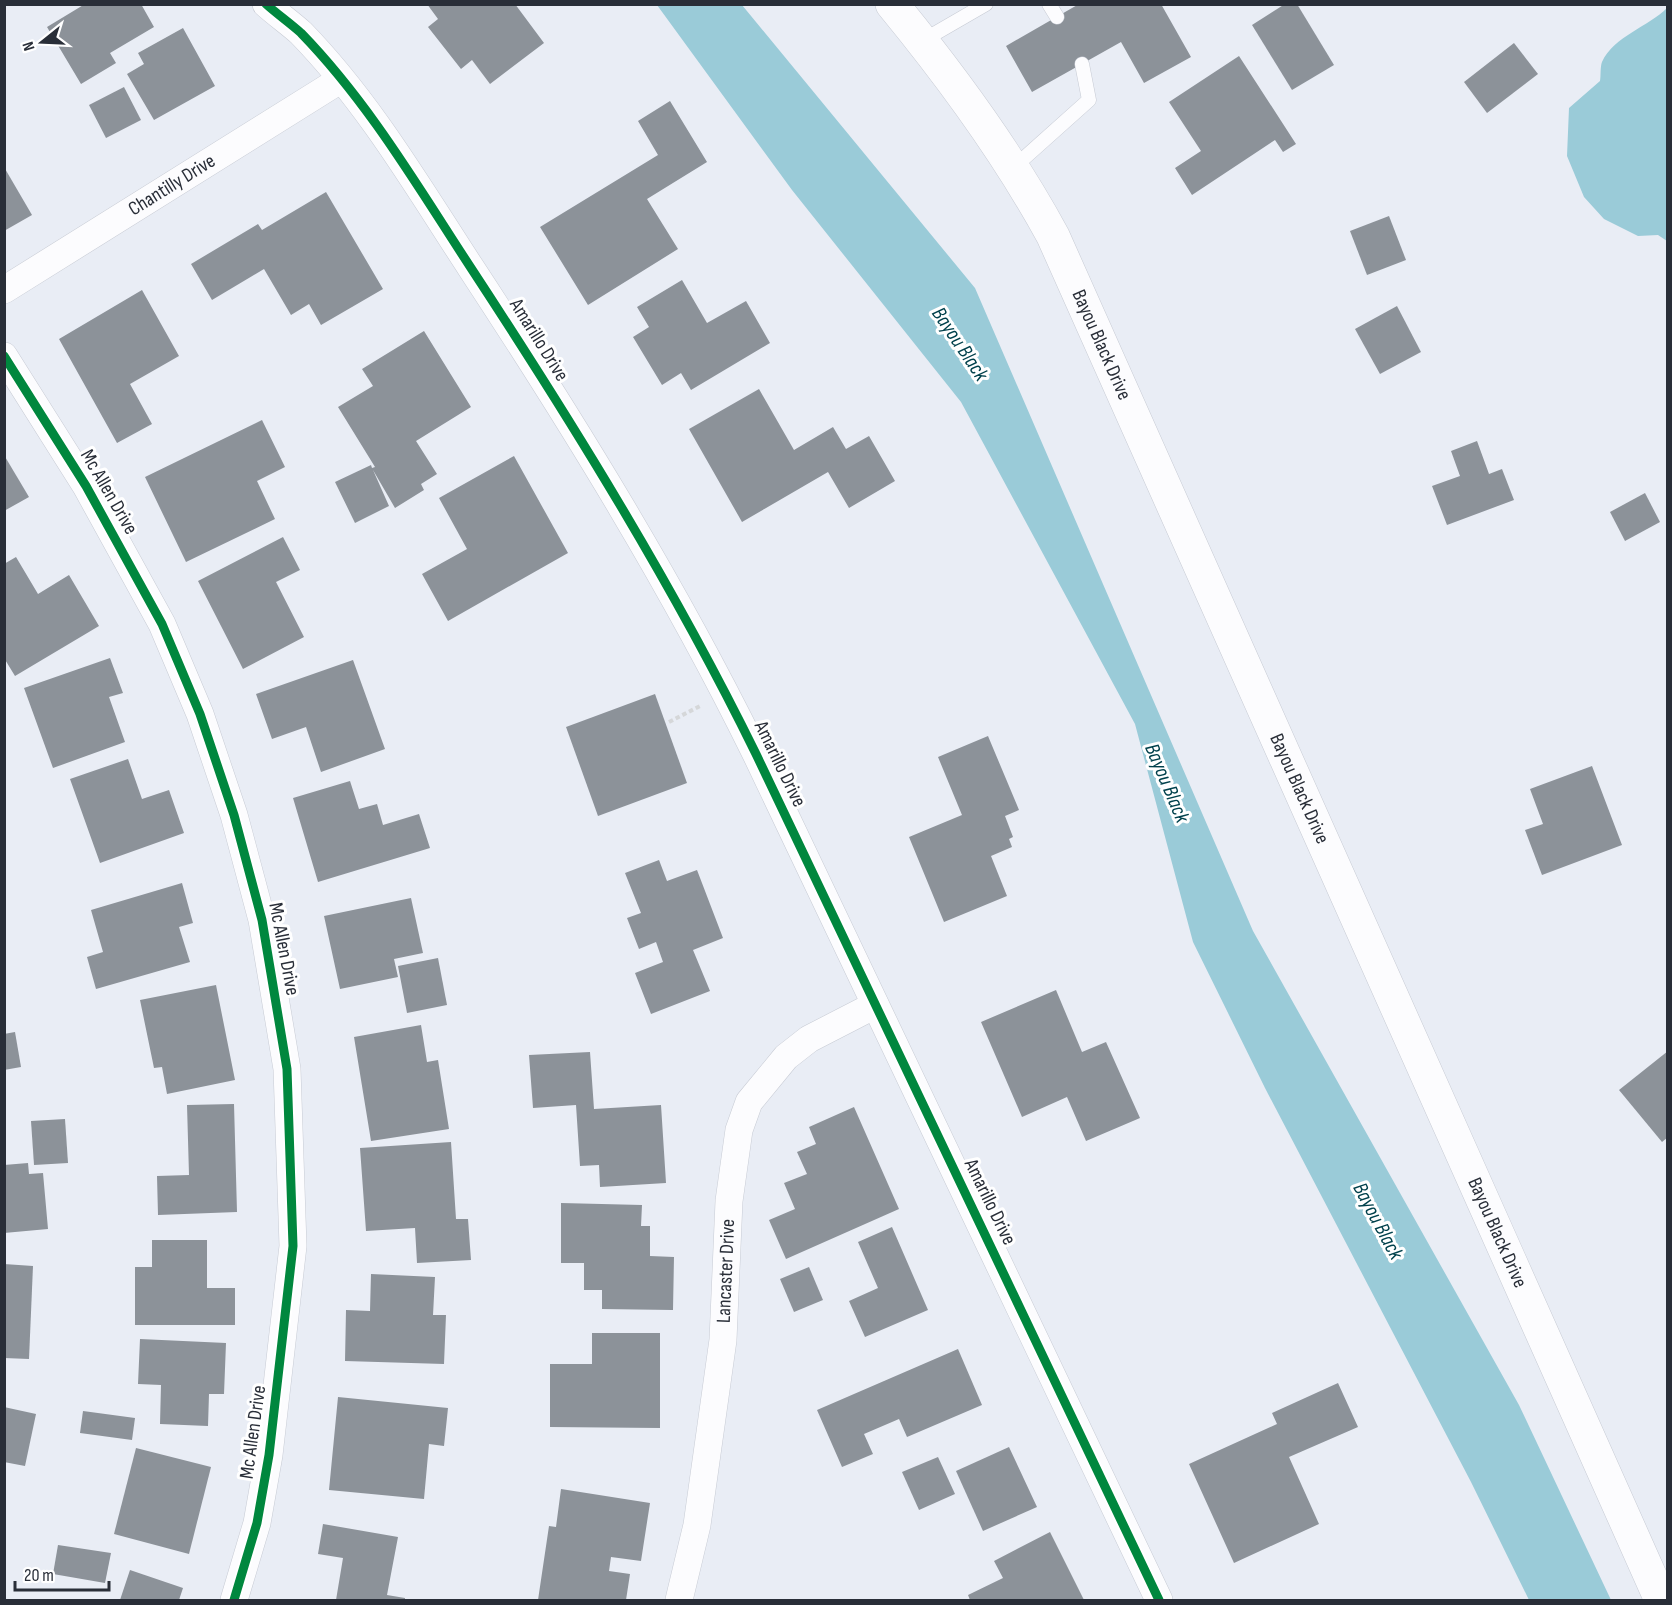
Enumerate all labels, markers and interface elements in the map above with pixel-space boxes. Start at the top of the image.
north arrow [12,12,72,72]
text: N [19,39,40,53]
street label: Chantilly Drive [124,149,220,221]
street label: Bayou Black Drive [1067,286,1137,404]
street label: Amarillo Drive [504,293,574,386]
water label: Bayou Black [926,302,994,387]
street label: Mc Allen Drive [75,445,143,539]
street label: Amarillo Drive [748,716,811,811]
street label: Bayou Black Drive [1264,730,1334,848]
water label: Bayou Black [1139,740,1195,827]
street label: Mc Allen Drive [263,901,305,997]
street label: Amarillo Drive [958,1154,1021,1249]
street label: Bayou Black Drive [1462,1174,1532,1291]
water label: Bayou Black [1347,1178,1409,1265]
street label: Lancaster Drive [712,1218,740,1324]
street label: Mc Allen Drive [235,1384,271,1480]
scale bar [15,1554,110,1592]
text: 20 m [24,1565,54,1586]

